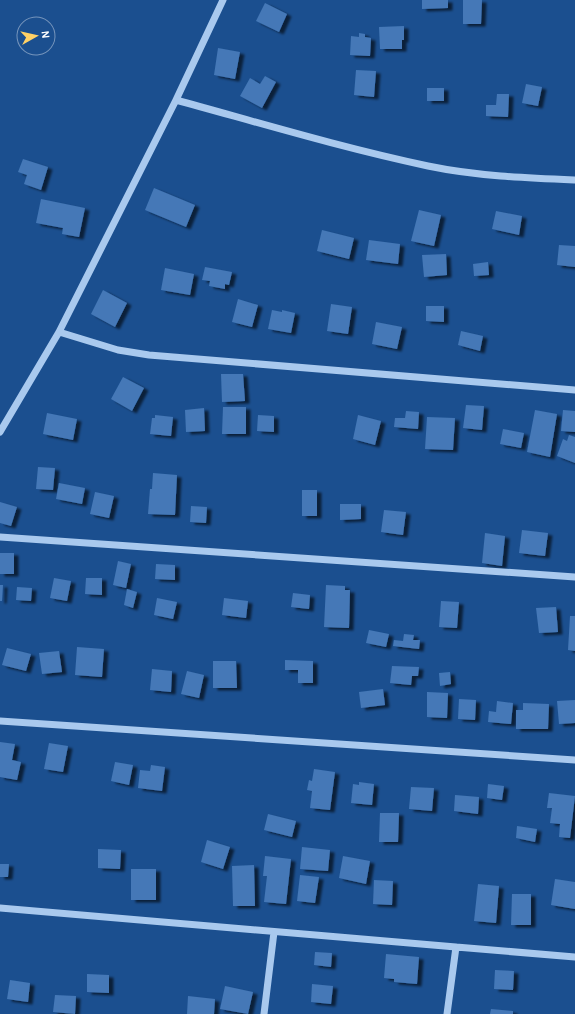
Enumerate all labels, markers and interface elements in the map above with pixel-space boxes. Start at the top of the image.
north arrow [16,16,56,56]
text: N [39,30,51,39]

